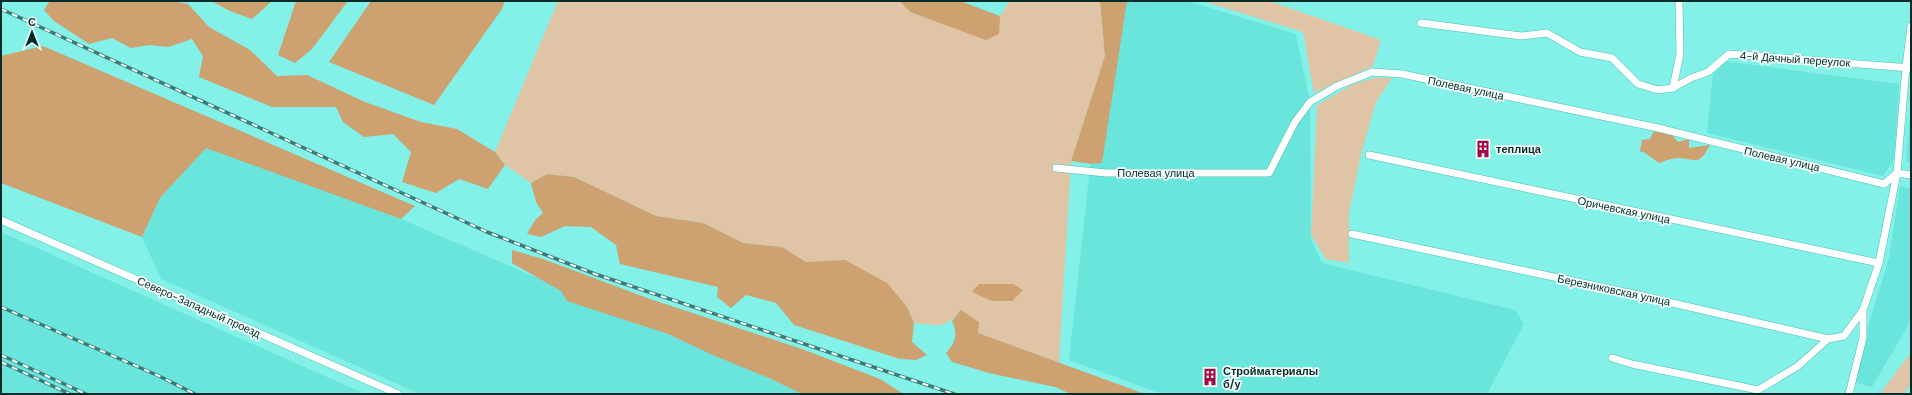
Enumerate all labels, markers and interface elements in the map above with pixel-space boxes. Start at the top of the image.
north arrow [12,12,52,52]
text: С [28,15,36,29]
street label: 4-й Дачный переулок [1739,48,1851,70]
street label: Полевая улица [1427,73,1506,103]
building icon: теплица [1473,139,1493,159]
place label: теплица [1496,142,1542,156]
street label: Полевая улица [1743,143,1822,175]
street label: Полевая улица [1117,166,1196,180]
street label: Оричевская улица [1576,193,1672,227]
street label: Березниковская улица [1556,271,1673,309]
street label: Северо-Западный проезд [135,273,263,341]
place label: Стройматериалы б/у [1223,364,1318,391]
building icon: Стройматериалы б/у [1200,367,1220,387]

